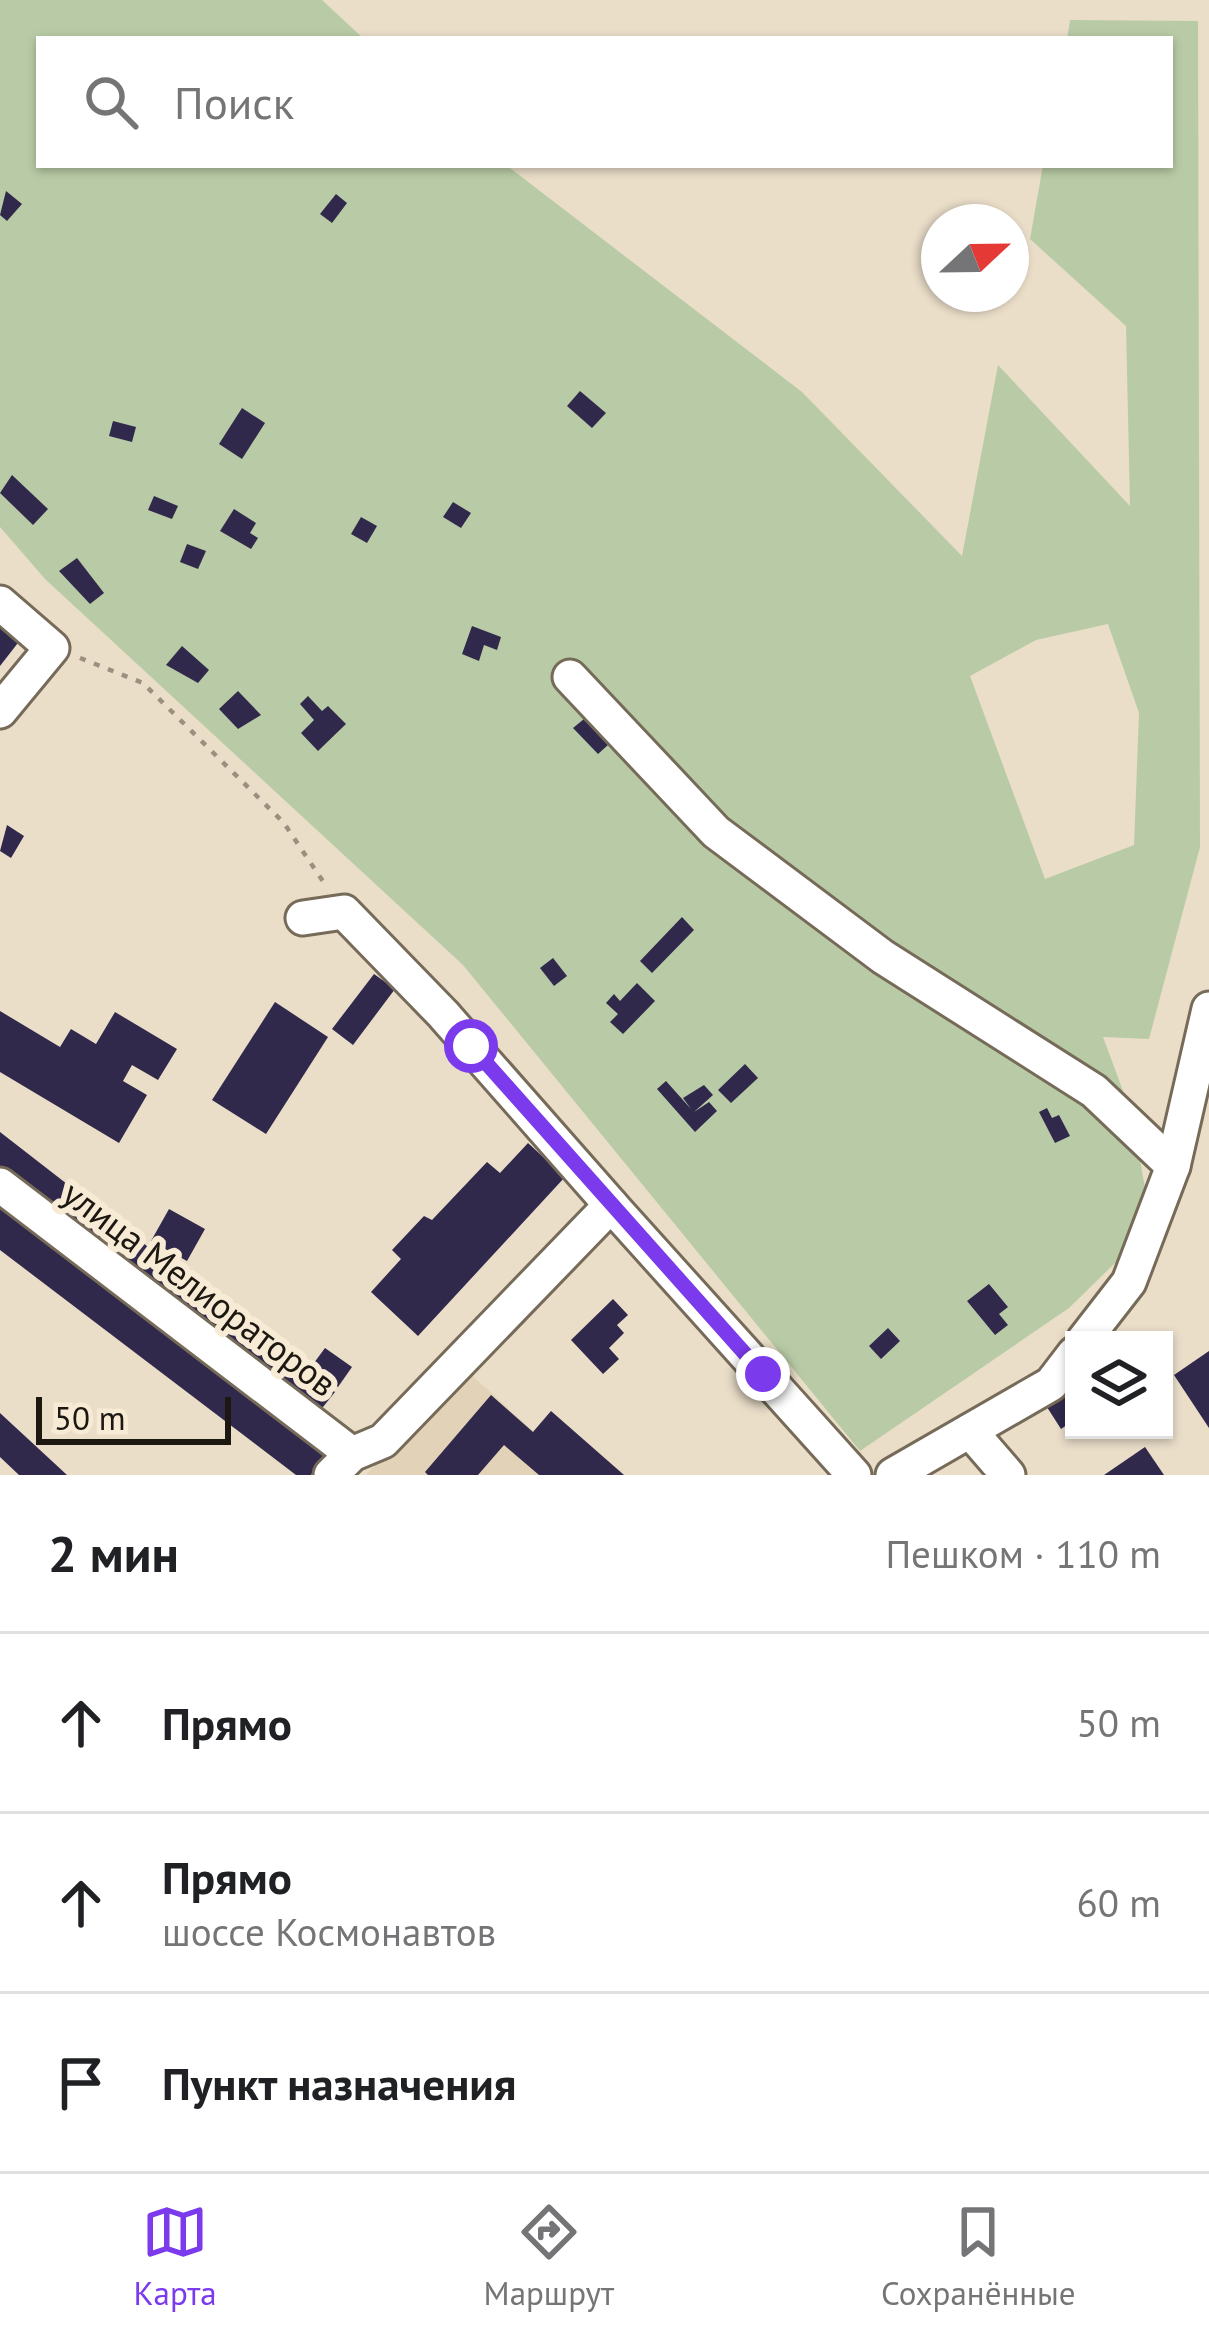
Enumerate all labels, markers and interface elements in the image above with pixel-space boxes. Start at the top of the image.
search box [36,36,1173,168]
icon: search [78,69,144,135]
text: Поиск [174,73,294,131]
north arrow [921,204,1029,312]
route start [444,1019,498,1073]
street label: улица Мелиораторов [54,1170,346,1406]
map controls [1065,1331,1173,1439]
button: layers [1065,1331,1173,1439]
route end [736,1347,790,1401]
scale bar [36,1391,231,1444]
text: 50 m [54,1396,126,1439]
text: 2 мин [48,1520,179,1586]
text: Пешком · 110 m [885,1528,1161,1579]
icon: ahead [48,1690,114,1756]
text: Прямо [162,1694,292,1752]
text: 50 m [1076,1697,1161,1748]
text: Прямо [162,1848,292,1906]
icon: ahead [48,1870,114,1936]
text: 60 m [1076,1877,1161,1928]
text: шоссе Космонавтов [162,1906,496,1957]
icon: arrive [48,2050,114,2116]
text: Пункт назначения [162,2054,516,2112]
tab: Карта [133,2199,217,2314]
tab: Маршрут [484,2199,614,2314]
tab: Сохранённые [881,2199,1076,2314]

